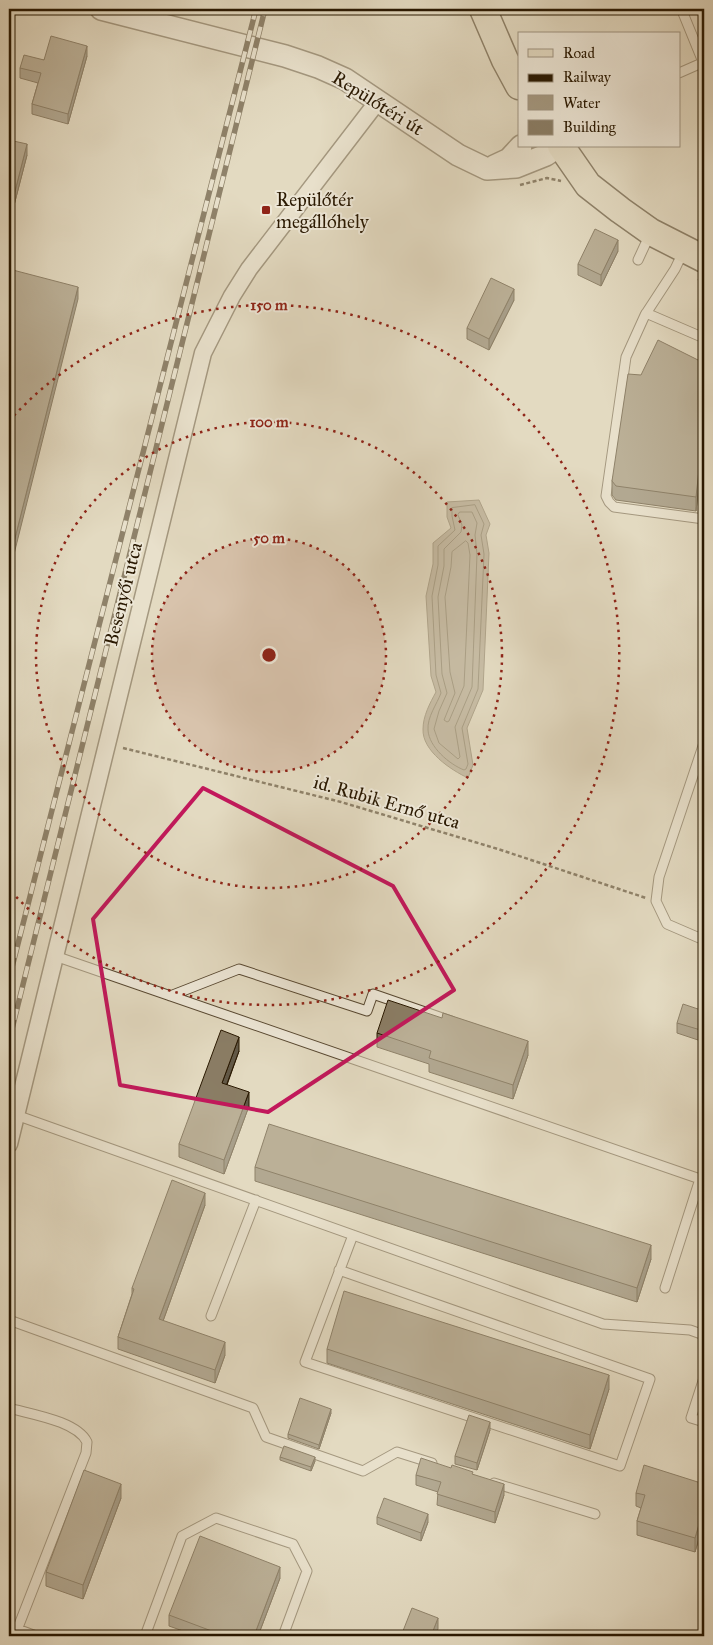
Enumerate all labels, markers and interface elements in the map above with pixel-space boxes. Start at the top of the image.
legend [518,32,680,148]
text: Road [563,44,595,62]
street label: Repülőtéri út [328,66,428,140]
text: Railway [563,68,612,86]
text: Water [563,94,600,112]
text: Building [563,118,617,136]
place label: Repülőtér megállóhely [276,188,370,234]
marker: Repülőtér megállóhely [260,204,272,216]
text: 150 m [250,296,288,314]
text: 100 m [249,413,289,431]
text: 50 m [253,529,285,547]
street label: Besenyői utca [99,539,147,648]
centre of rings [260,646,278,664]
street label: id. Rubik Ernő utca [311,770,464,834]

